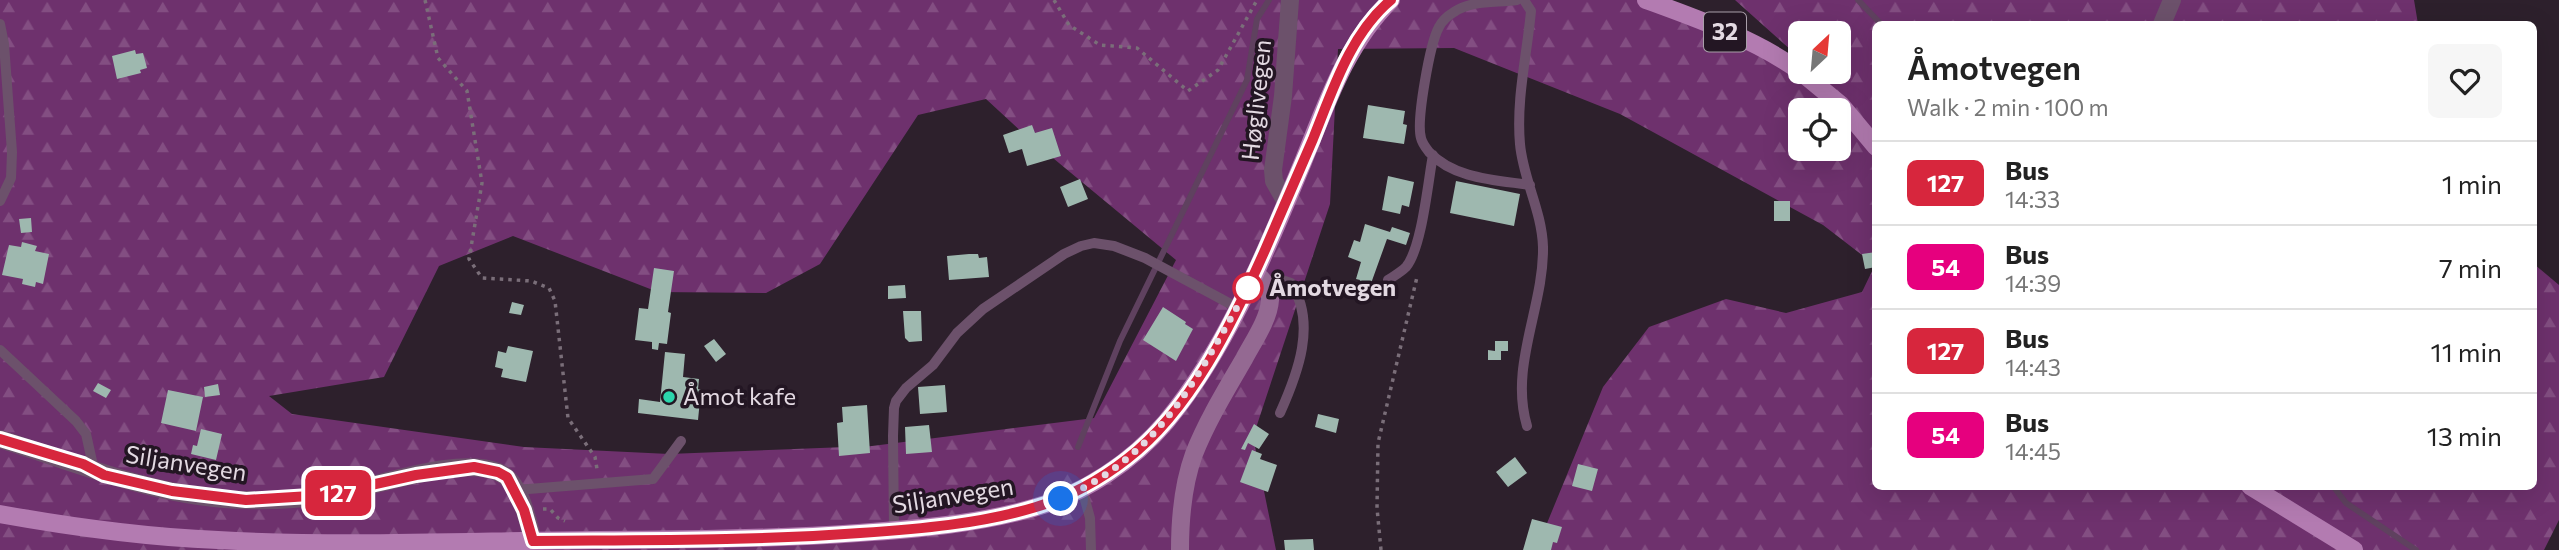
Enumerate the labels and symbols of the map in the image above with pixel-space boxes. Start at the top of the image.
road number: 32 [1704,12,1746,52]
north arrow [1788,21,1852,84]
street label: Høglivegen [1235,38,1276,162]
place label: Åmotvegen [1269,272,1396,301]
marker: Åmotvegen [1233,273,1263,303]
place label: Åmot kafe [683,381,796,410]
marker: Åmot kafe [661,389,677,405]
street label: Siljanvegen [124,439,249,486]
line badge: 127 [298,470,378,516]
street label: Siljanvegen [890,471,1015,518]
your location [1043,481,1078,516]

